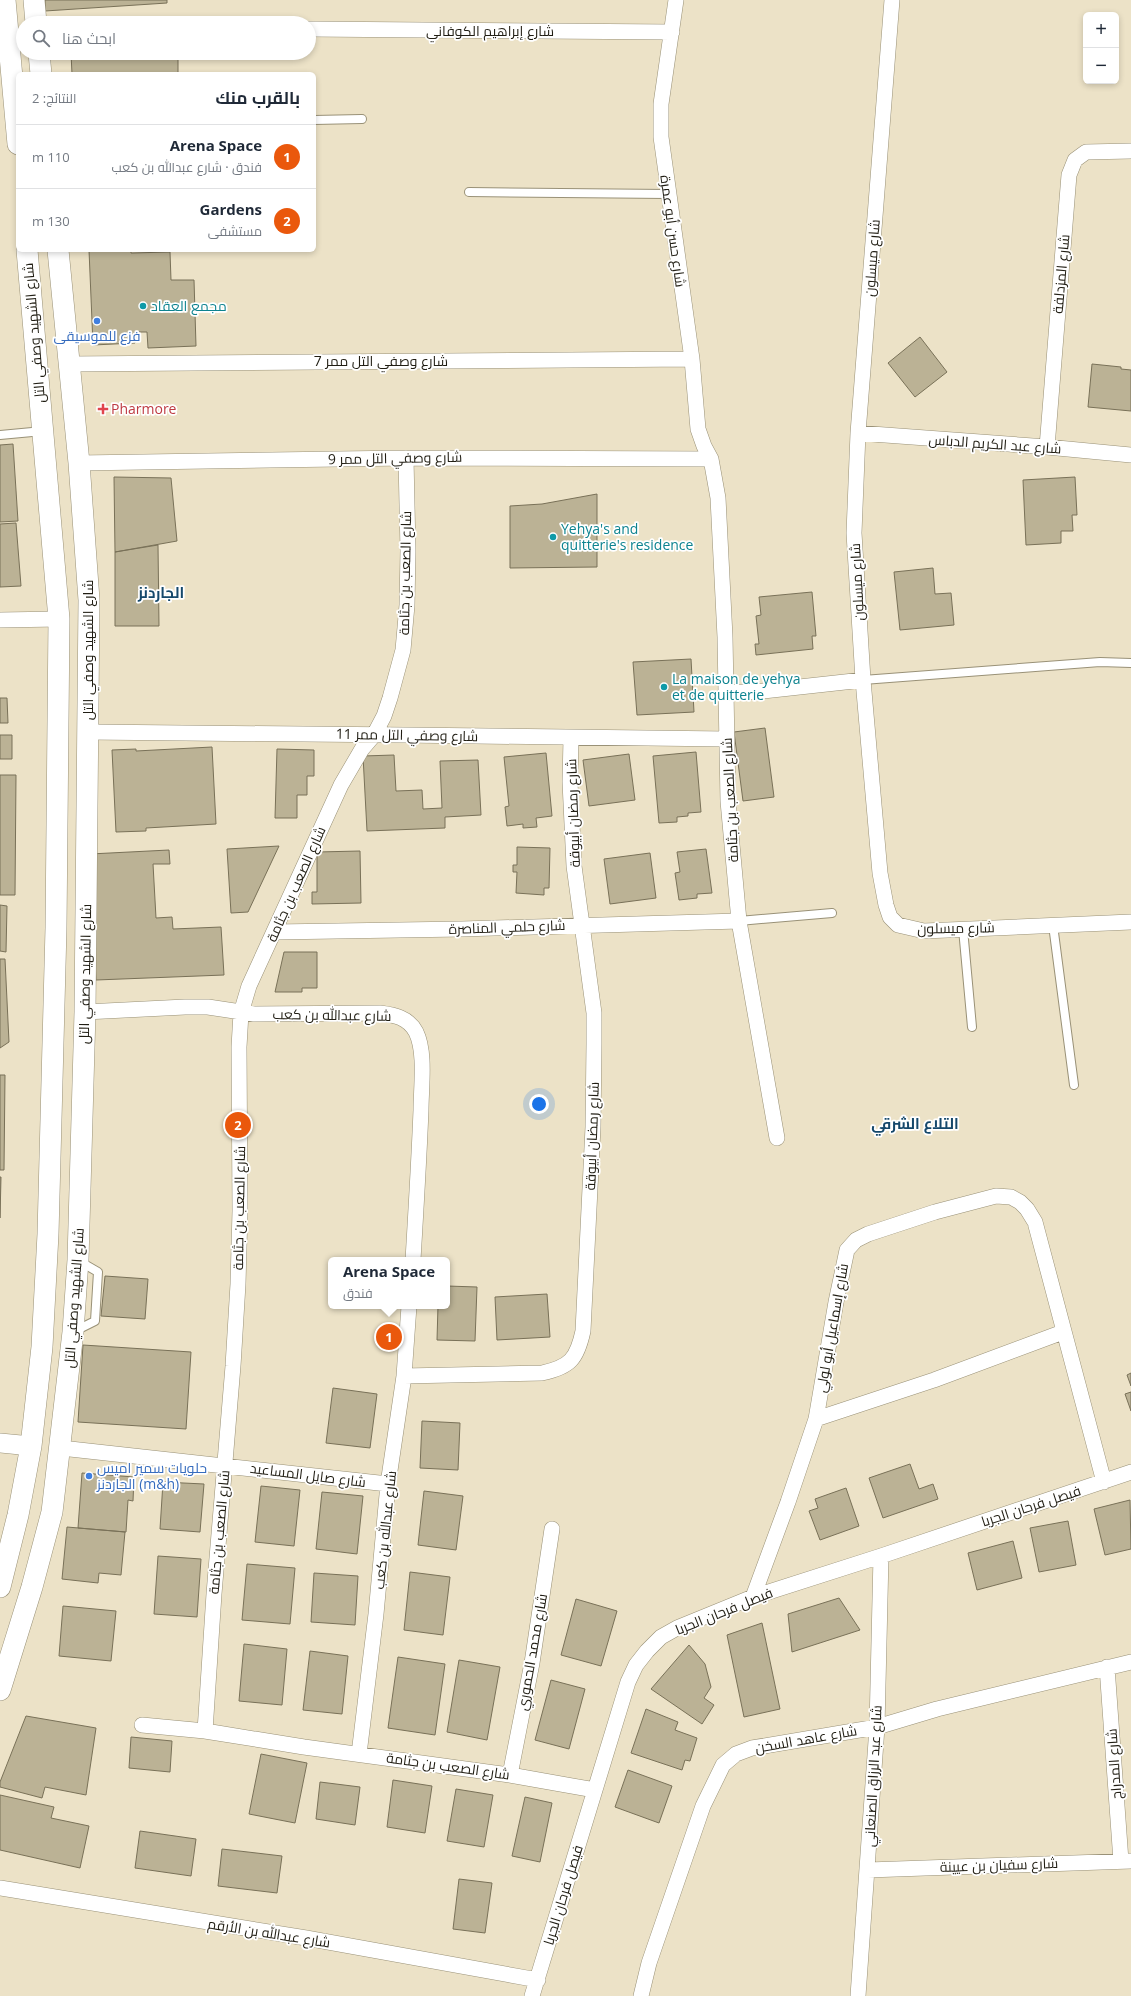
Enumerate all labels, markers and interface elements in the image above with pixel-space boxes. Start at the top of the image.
map controls [1083,12,1119,84]
button: + [1083,12,1119,48]
search box [16,16,316,60]
street label: شارع إبراهيم الكوفاني [426,21,554,43]
icon: search [30,27,52,49]
text: ابحث هنا [62,28,116,48]
button: − [1083,48,1119,84]
text: بالقرب منك [215,86,300,109]
text: النتائج: 2 [32,89,76,107]
text: Arena Space [170,135,262,155]
text: 110 m [32,148,70,166]
text: 1 [283,148,291,166]
text: فندق · شارع عبدالله بن كعب [111,158,262,176]
street label: شارع حسن أبو عمرة [656,174,691,288]
text: Gardens [200,199,262,219]
text: 130 m [32,212,70,230]
text: 2 [283,212,291,230]
street label: شارع ميسلون [859,219,884,297]
text: مستشفى [208,222,262,240]
street label: شارع المزدلفة [1048,233,1073,314]
street label: شارع الشهيد وصفي التل [18,262,52,404]
place label: مجمع العقاد [151,296,227,315]
marker: مجمع العقاد [138,301,148,311]
marker: فزع للموسيقى [92,316,102,326]
place label: فزع للموسيقى [54,326,140,345]
street label: شارع وصفي التل ممر 7 [314,351,448,373]
place label: Pharmore [111,399,177,418]
marker: Pharmore [98,404,108,414]
street label: شارع عبد الكريم الدباس [928,429,1062,459]
street label: شارع وصفي التل ممر 9 [328,447,462,471]
street label: شارع الصعب بن جثامة [394,511,415,635]
place label: Yehya's and quitterie's residence [561,519,694,554]
marker: Yehya's and quitterie's residence [548,532,558,542]
street label: شارع ميسلون [845,543,868,621]
street label: شارع الشهيد وصفي التل [78,580,100,720]
district label: الجاردنز [137,582,184,602]
place label: La maison de yehya et de quitterie [672,669,801,704]
marker: La maison de yehya et de quitterie [659,682,669,692]
street label: شارع وصفي التل ممر 11 [336,724,478,748]
street label: شارع الصعب بن جثامة [717,737,742,863]
street label: شارع رمضان أبيوقة [561,758,584,868]
street label: شارع الصعب بن جثامة [262,823,330,945]
street label: شارع الشهيد وصفي التل [74,904,98,1044]
street label: شارع حلمي المناصرة [448,915,566,941]
street label: شارع ميسلون [917,917,995,938]
street label: شارع عبدالله بن كعب [272,1004,392,1025]
street label: شارع رمضان أبيوقة [580,1081,603,1191]
your location [529,1094,549,1114]
pin: 2 [225,1110,251,1140]
district label: التلاع الشرقي [871,1113,959,1136]
street label: شارع الصعب بن جثامة [228,1146,249,1270]
street label: شارع الشهيد وصفي التل [59,1227,91,1369]
popup [328,1257,450,1309]
text: Arena Space [343,1261,435,1281]
street label: شارع إسماعيل أبو لولي [811,1262,855,1395]
text: فندق [343,1284,373,1302]
pin: 1 [376,1322,402,1352]
place label: حلويات سمير اميس الجاردنز (m&h) [96,1458,207,1493]
street label: شارع صايل المساعيد [249,1458,367,1491]
street label: شارع الصعب بن جثامة [204,1469,233,1595]
street label: شارع عبدالله بن كعب [369,1470,400,1590]
marker: حلويات سمير اميس الجاردنز (m&h) [84,1471,94,1481]
street label: فيصل فرحان الجربا [979,1480,1083,1531]
street label: فيصل فرحان الجربا [672,1582,775,1639]
street label: شارع محمد الحموري [512,1592,554,1712]
street label: شارع عبد الرزاق الصنعاني [859,1705,889,1848]
street label: شارع عاهد السخن [753,1720,858,1757]
street label: شارع المدراج [1102,1728,1125,1800]
street label: شارع الصعب بن جثامة [385,1747,511,1784]
street label: فيصل فرحان الجربا [538,1843,587,1947]
street label: شارع سفيان بن عيينة [939,1853,1058,1876]
street label: شارع عبدالله بن الأرقم [206,1913,332,1953]

